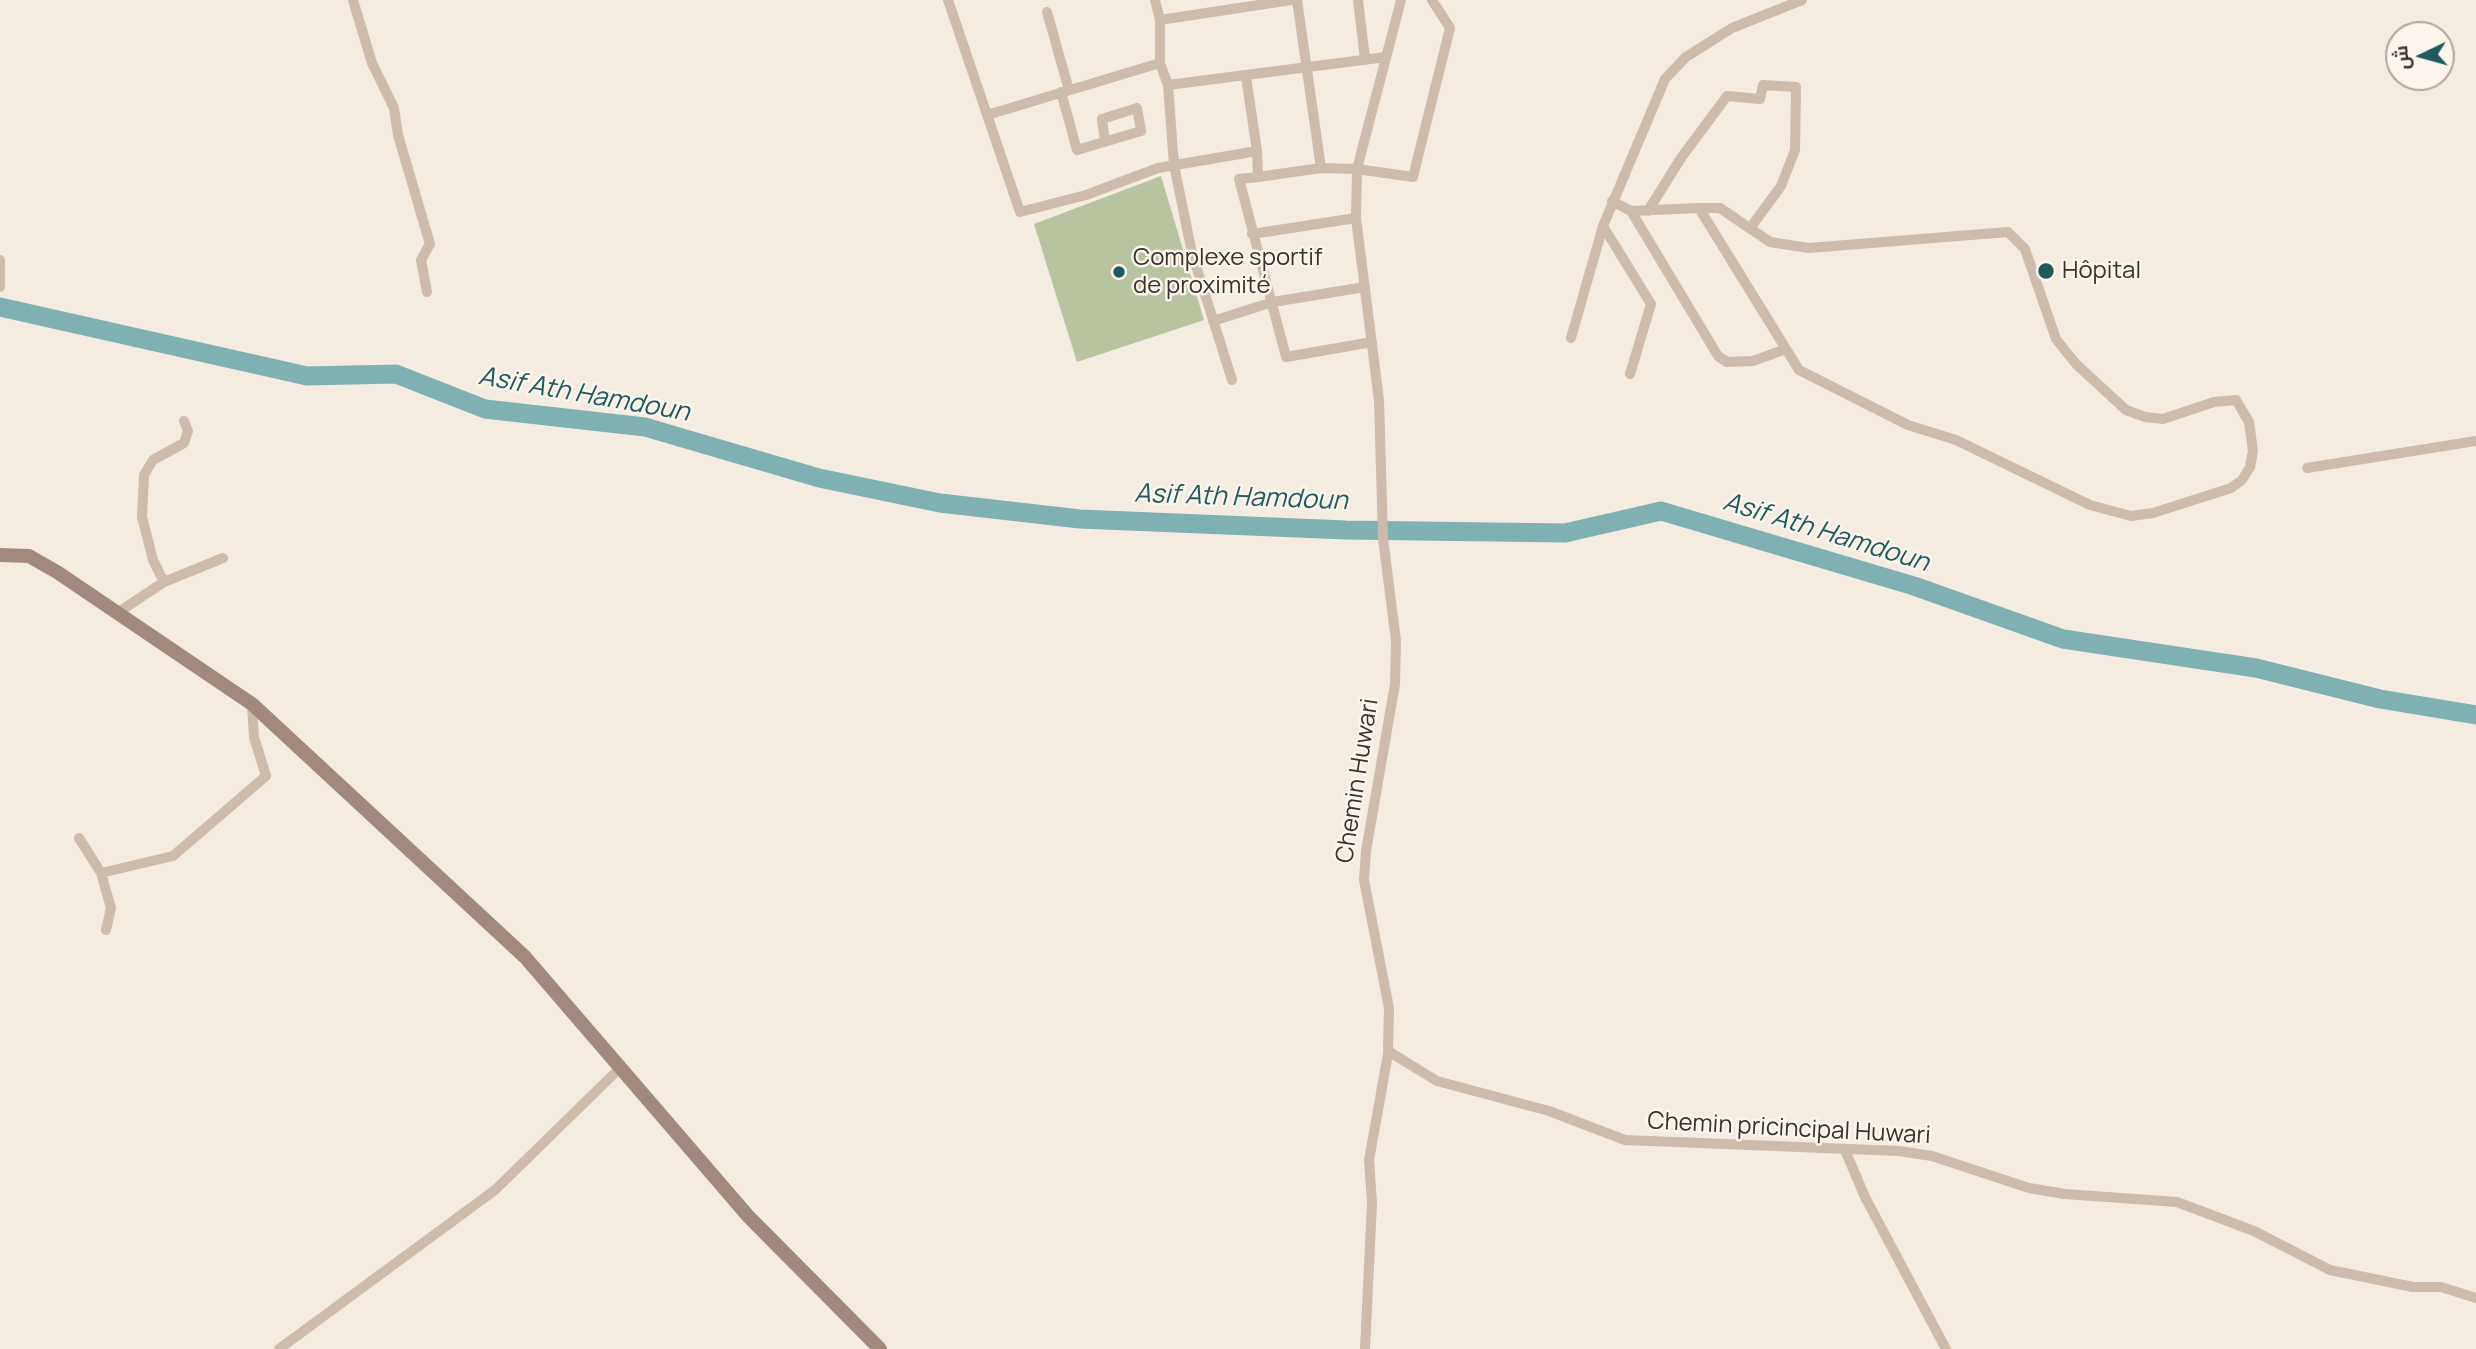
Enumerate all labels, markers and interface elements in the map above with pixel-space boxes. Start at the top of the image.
north arrow [2385,21,2455,91]
text: ش [2387,44,2415,71]
place label: Complexe sportif de proximité [1133,244,1322,300]
place label: Hôpital [2062,257,2141,285]
marker: Hôpital [2036,261,2056,281]
marker: Complexe sportif de proximité [1111,264,1127,280]
water label: Asif Ath Hamdoun [476,361,692,429]
water label: Asif Ath Hamdoun [1134,479,1348,517]
water label: Asif Ath Hamdoun [1719,487,1933,579]
street label: Chemin Huwari [1331,697,1385,865]
street label: Chemin pricincipal Huwari [1647,1107,1931,1151]

